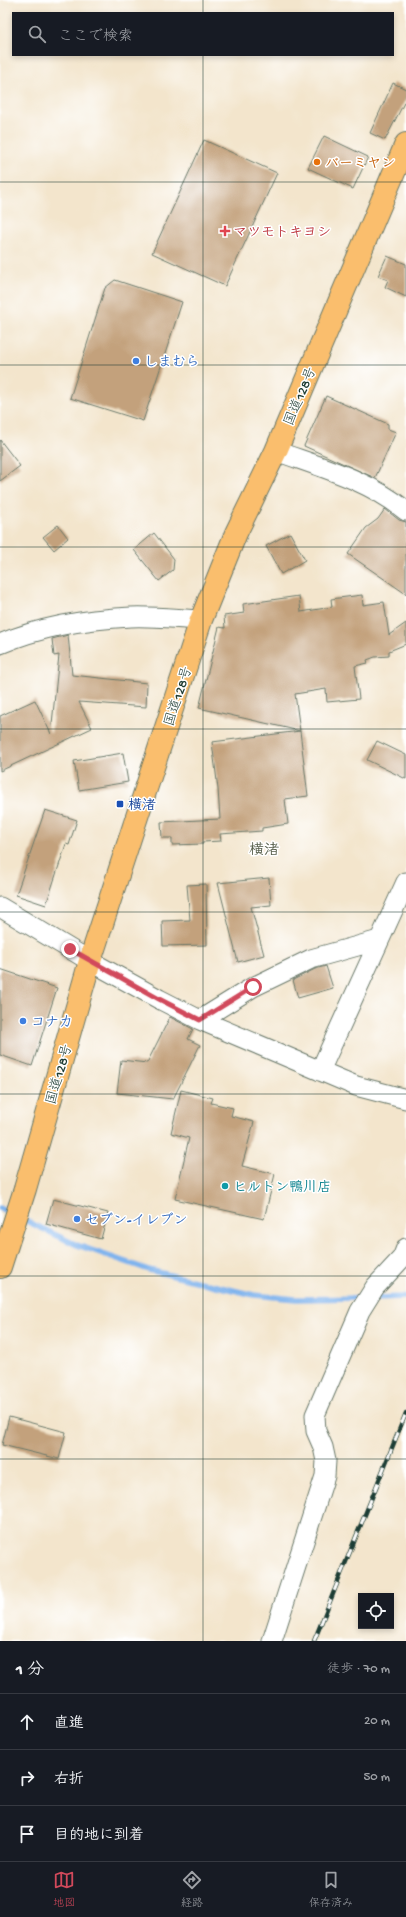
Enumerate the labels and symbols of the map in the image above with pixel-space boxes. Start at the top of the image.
place label: バーミヤン [325,156,395,173]
marker: バーミヤン [312,157,322,167]
place label: マツモトキヨシ [233,225,331,242]
marker: マツモトキヨシ [220,226,230,236]
place label: しまむら [144,355,200,372]
marker: しまむら [131,356,141,366]
street label: 国道128号 [281,365,321,429]
street label: 国道128号 [162,665,197,729]
place label: 横渚 [128,797,156,815]
marker: 横渚 [115,799,125,809]
district label: 横渚 [249,841,279,860]
route end [61,940,79,958]
route start [244,978,262,996]
place label: コナカ [31,1015,73,1032]
marker: コナカ [18,1016,28,1026]
street label: 国道128号 [44,1042,77,1107]
place label: ヒルトン鴨川店 [233,1180,331,1197]
marker: ヒルトン鴨川店 [220,1181,230,1191]
place label: セブン-イレブン [85,1212,187,1230]
marker: セブン-イレブン [72,1214,82,1224]

